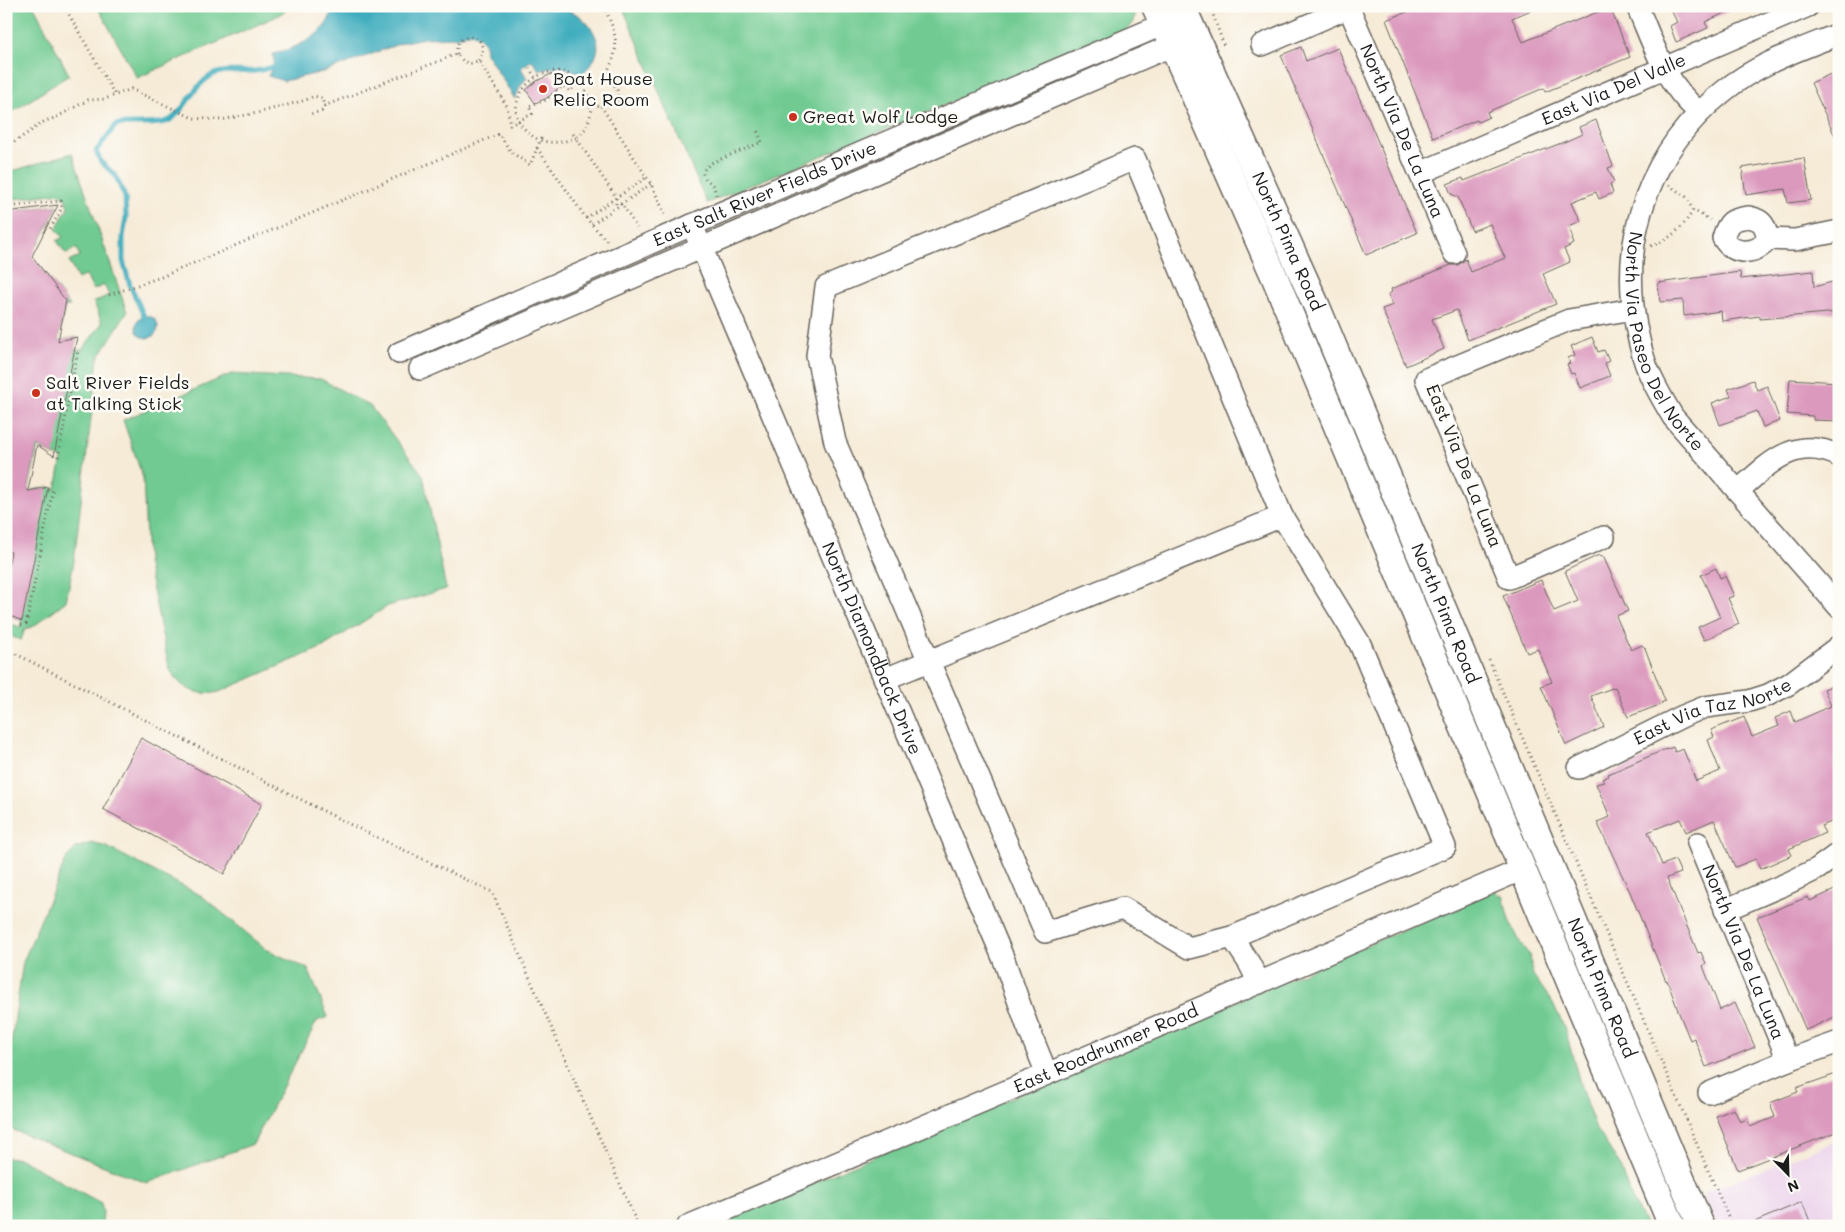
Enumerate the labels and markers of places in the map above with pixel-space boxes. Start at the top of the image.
place label: Boat House Relic Room [553,66,653,111]
marker: Boat House Relic Room [537,83,549,95]
place label: Great Wolf Lodge [803,104,958,128]
marker: Great Wolf Lodge [787,111,799,123]
place label: Salt River Fields at Talking Stick [46,370,189,415]
marker: Salt River Fields at Talking Stick [30,387,42,399]

